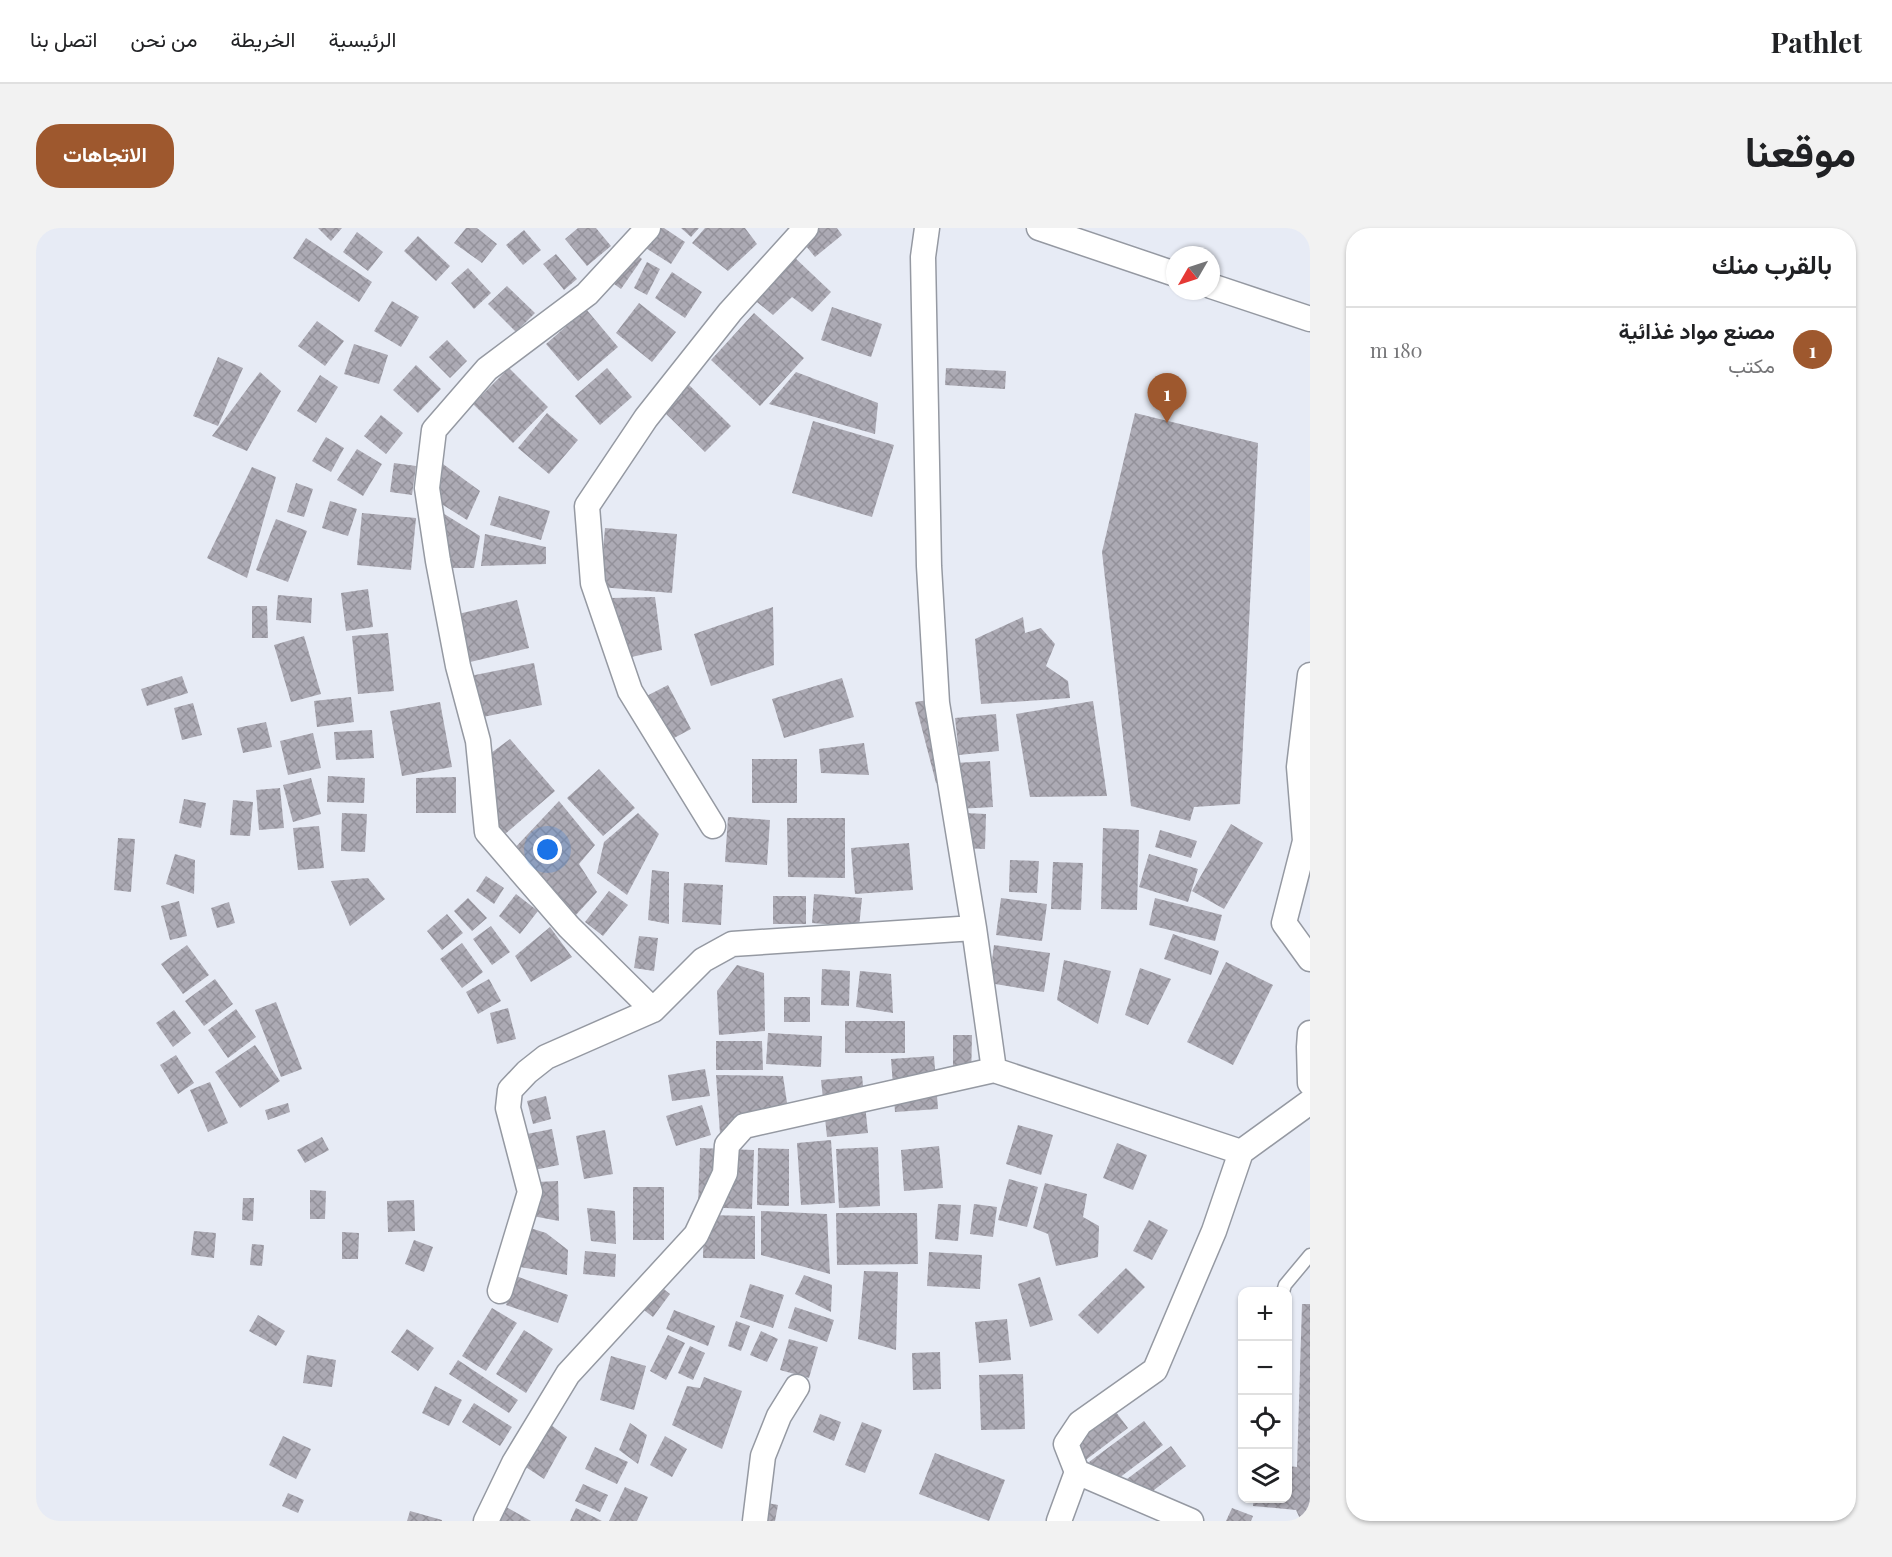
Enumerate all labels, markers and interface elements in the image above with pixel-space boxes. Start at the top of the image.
text: Pathlet [1771,23,1862,60]
text: اتصل بنا [30,24,97,52]
text: من نحن [130,24,197,52]
text: الخريطة [230,24,295,52]
text: الرئيسية [328,24,396,52]
text: موقعنا [1745,122,1856,178]
button: الاتجاهات [36,124,174,188]
north arrow [1166,246,1220,300]
text: بالقرب منك [1712,246,1832,281]
text: مصنع مواد غذائية [1619,315,1775,345]
text: 180 m [1370,336,1423,363]
text: 1 [1809,336,1816,363]
text: مكتب [1728,351,1775,378]
pin: 1 [1148,374,1186,423]
your location [533,835,562,864]
map controls [1238,1287,1292,1503]
button: + [1238,1287,1292,1341]
button: − [1238,1341,1292,1395]
button: locate [1238,1395,1292,1449]
button: layers [1238,1449,1292,1503]

